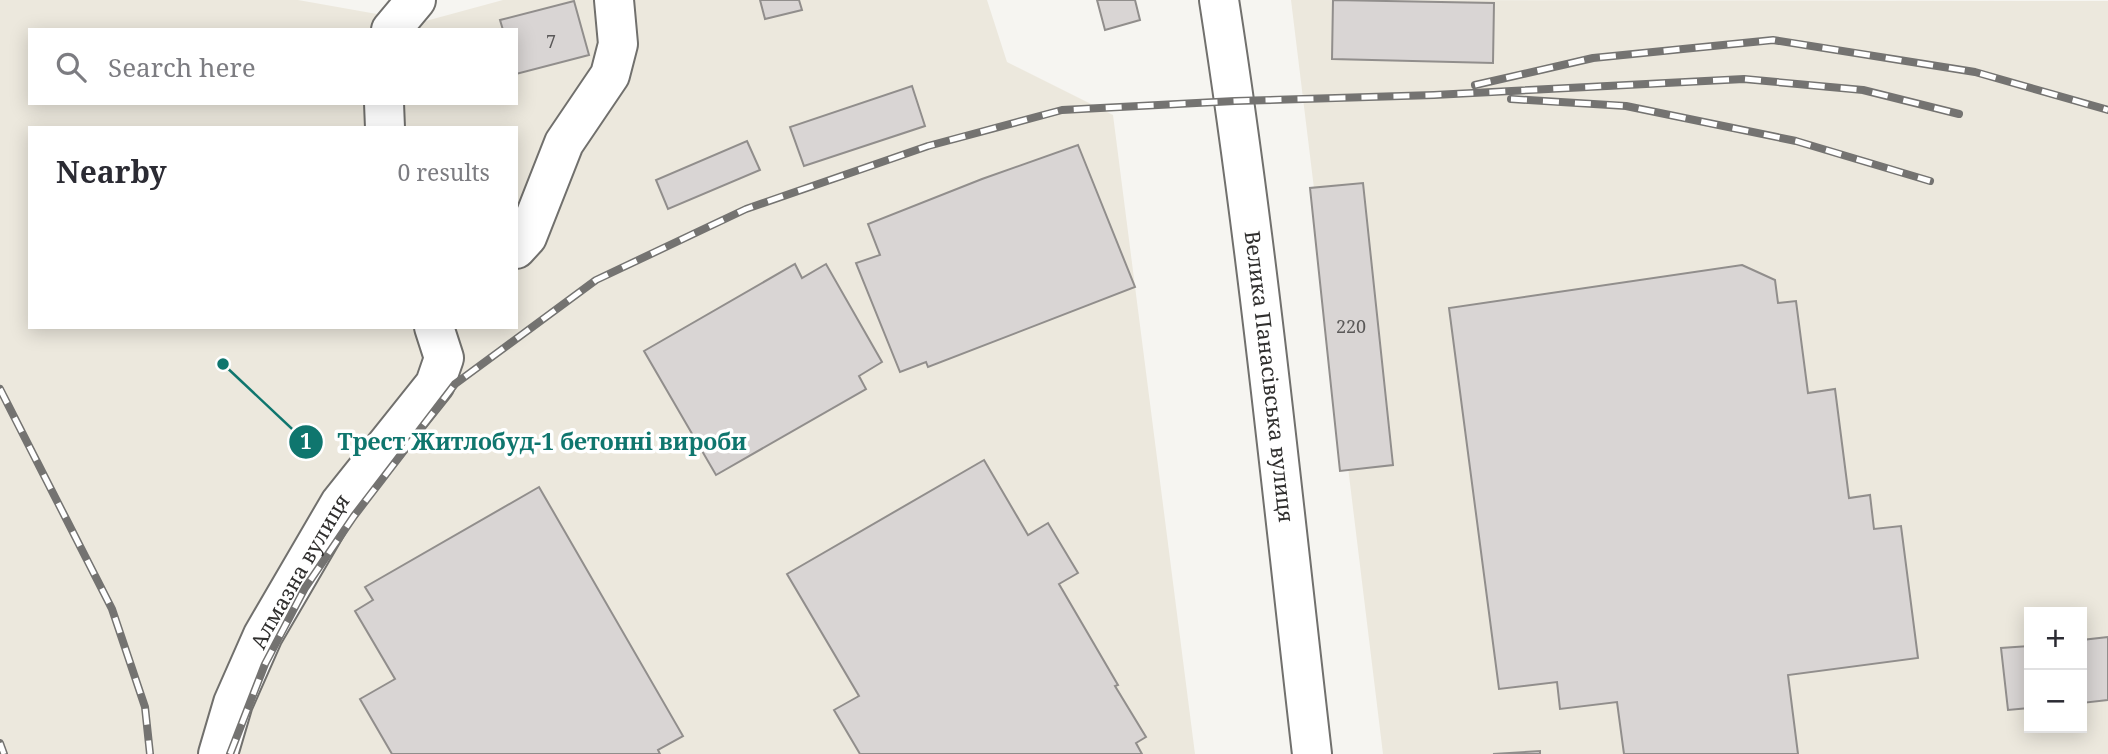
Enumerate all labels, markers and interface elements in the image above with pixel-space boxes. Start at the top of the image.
search box [28,28,518,105]
house number: 7 [546,29,556,53]
icon: search [52,48,90,86]
text: Search here [108,49,256,85]
text: Nearby [56,151,167,192]
text: 0 results [397,156,490,188]
street label: Велика Панасівська вулиця [1239,229,1301,524]
house number: 220 [1336,314,1366,338]
callout: Трест Житлобуд-1 бетонні вироби [288,420,761,464]
text: Трест Житлобуд-1 бетонні вироби [337,425,747,457]
text: 1 [300,427,312,455]
street label: Алмазна вулиця [244,487,355,653]
map controls [2024,607,2087,733]
button: + [2024,607,2087,670]
button: − [2024,670,2087,733]

